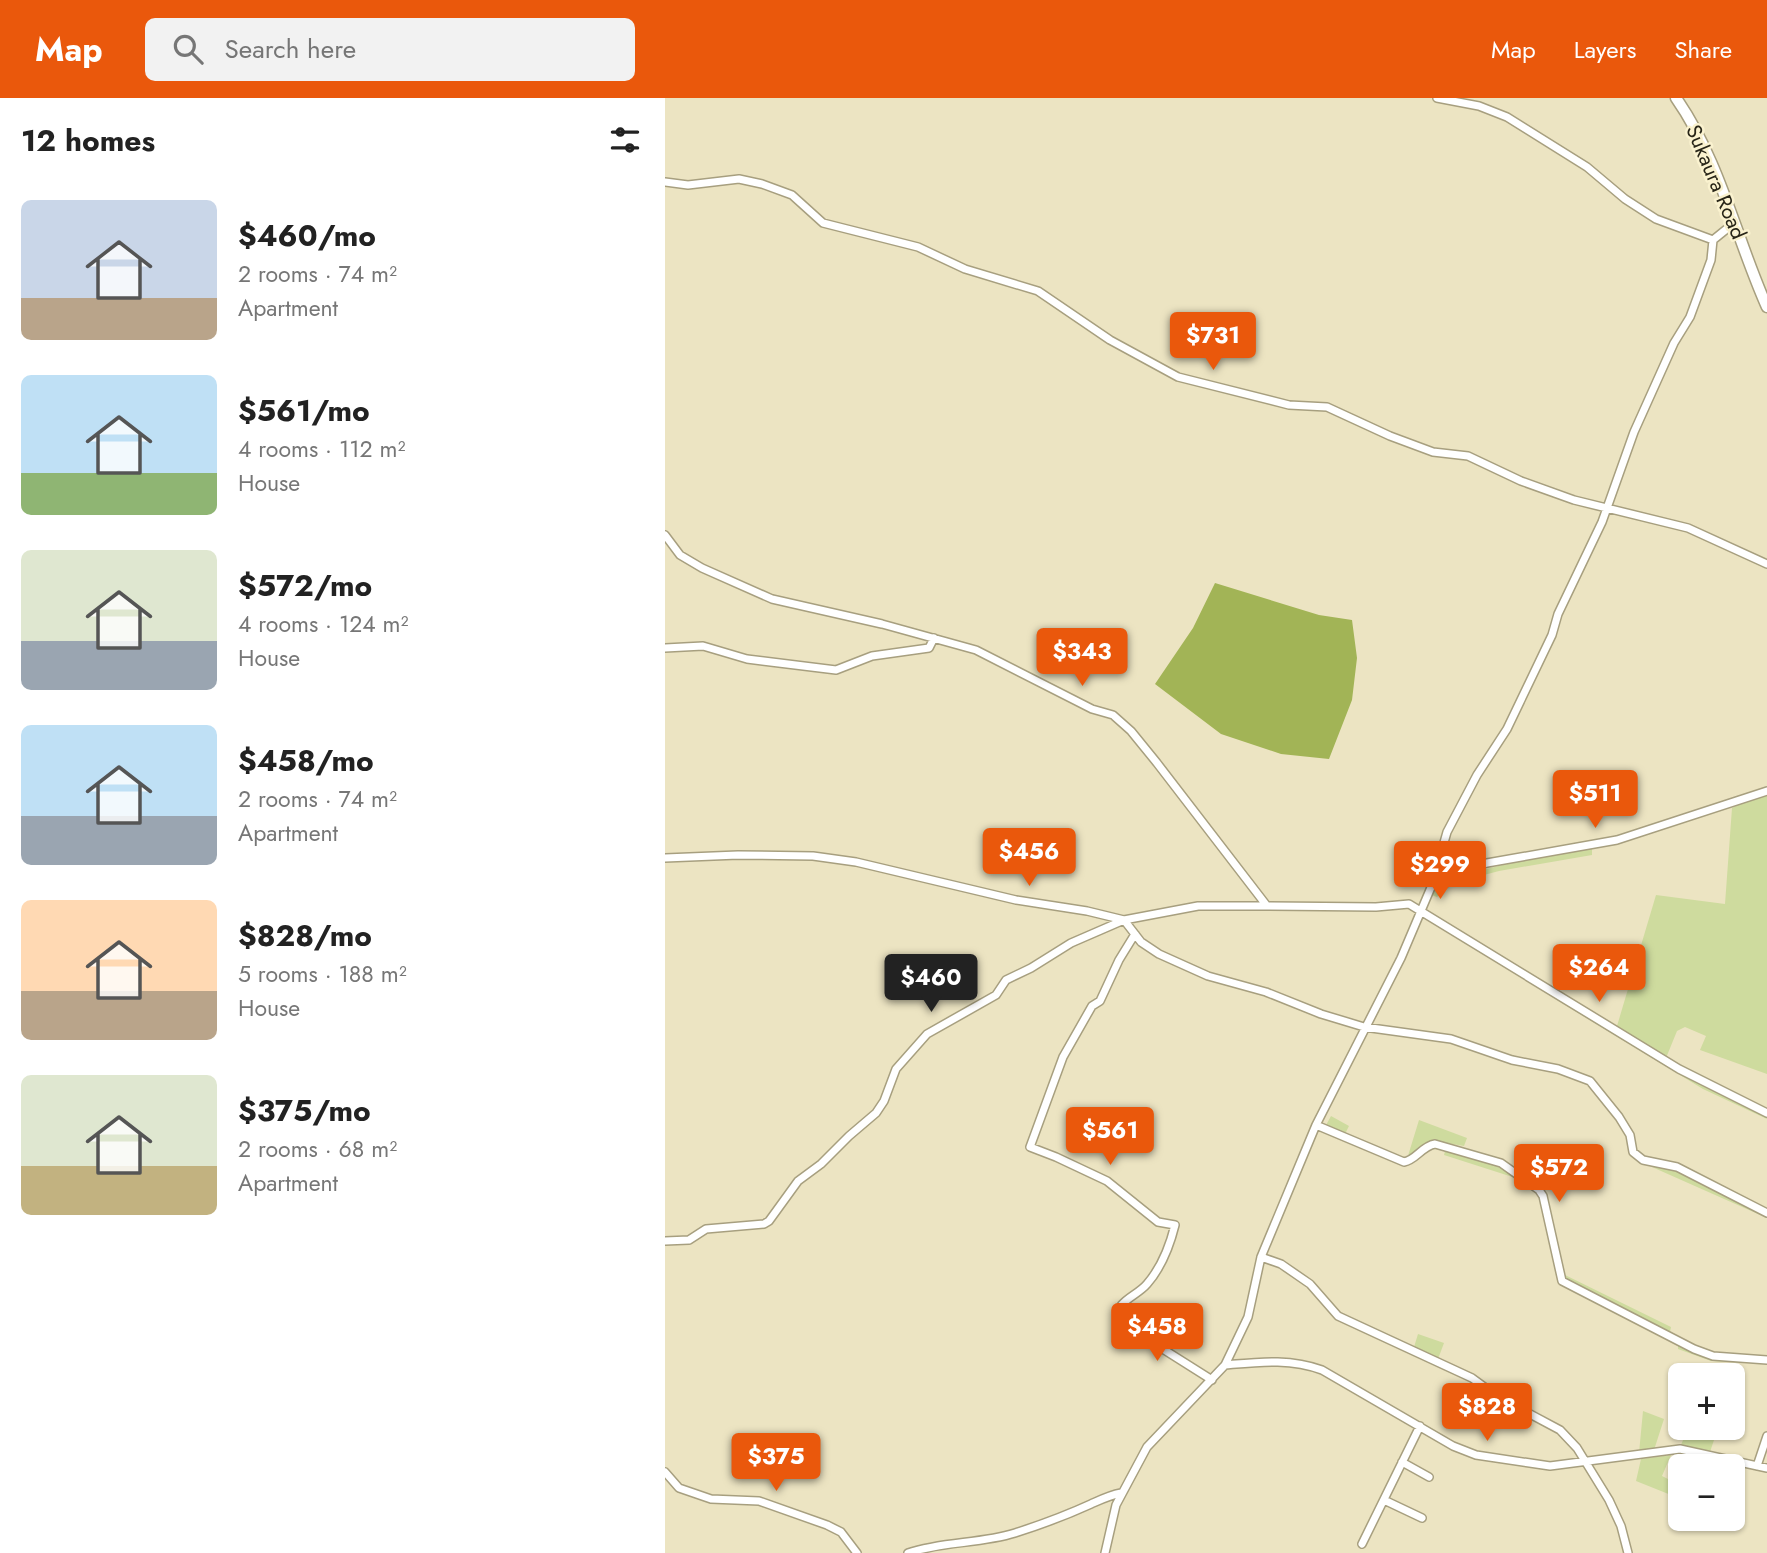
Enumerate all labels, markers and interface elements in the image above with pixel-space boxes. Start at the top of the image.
search box [145,18,635,81]
text: Map [35,26,103,73]
icon: search [169,30,207,68]
text: Search here [225,30,356,68]
text: Map [1491,32,1536,67]
text: Layers [1574,32,1636,67]
text: Share [1674,32,1732,67]
text: 12 homes [21,119,155,162]
street label: Sukaura Road [1678,120,1754,244]
icon: filters [606,121,644,159]
text: $460/mo [238,214,376,257]
icon: home [77,228,161,312]
text: 2 rooms · 74 m² [238,257,397,291]
text: Apartment [238,291,338,325]
pin: $731 [1172,313,1254,372]
text: $731 [1186,318,1240,352]
text: $561/mo [238,389,370,432]
icon: home [77,403,161,487]
text: 4 rooms · 112 m² [238,432,405,466]
text: House [238,466,300,500]
text: $572/mo [238,564,372,607]
icon: home [77,578,161,662]
text: 4 rooms · 124 m² [238,607,409,641]
pin: $343 [1041,628,1123,688]
text: $343 [1053,634,1111,668]
text: House [238,641,300,675]
text: $458/mo [238,739,374,782]
icon: home [77,753,161,837]
pin: $511 [1554,770,1636,830]
text: $511 [1569,776,1621,810]
text: 2 rooms · 74 m² [238,782,397,816]
text: Apartment [238,816,338,850]
pin: $456 [988,828,1070,888]
text: $456 [999,834,1059,868]
pin: $299 [1399,842,1481,901]
text: $299 [1410,847,1470,881]
text: $828/mo [238,914,372,957]
icon: home [77,928,161,1012]
pin: $264 [1558,944,1640,1004]
text: $264 [1569,950,1629,984]
pin: $460 [890,954,972,1014]
text: 5 rooms · 188 m² [238,957,407,991]
text: $460 [901,960,961,994]
text: House [238,991,300,1025]
text: $375/mo [238,1089,371,1132]
icon: home [77,1103,161,1187]
pin: $561 [1069,1108,1151,1167]
text: $561 [1082,1113,1138,1147]
text: 2 rooms · 68 m² [238,1132,397,1166]
pin: $572 [1518,1144,1600,1204]
text: $572 [1530,1150,1588,1184]
text: Apartment [238,1166,338,1200]
pin: $458 [1116,1304,1198,1363]
text: $458 [1127,1309,1187,1343]
map controls [1668,1363,1745,1531]
button: + [1668,1363,1745,1440]
pin: $828 [1446,1384,1528,1443]
text: $828 [1458,1389,1516,1423]
pin: $375 [735,1434,817,1493]
text: $375 [748,1439,804,1473]
button: − [1668,1454,1745,1531]

